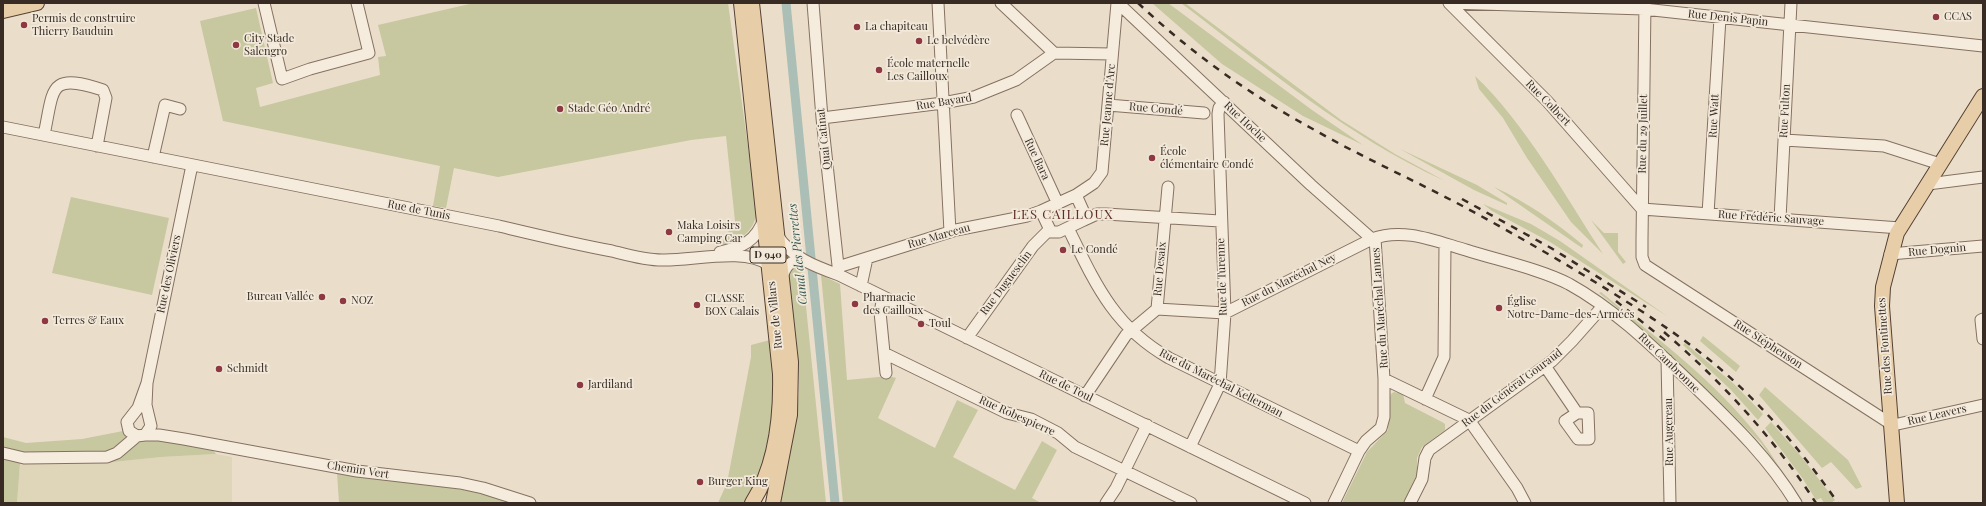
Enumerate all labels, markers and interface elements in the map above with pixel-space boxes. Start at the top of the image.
street label: Rue Denis Papin [1687,7,1769,29]
place label: CCAS [1944,10,1972,24]
place label: Permis de construire Thierry Bauduin [32,12,136,38]
marker: CCAS [1931,12,1941,22]
marker: Permis de construire Thierry Bauduin [19,20,29,30]
place label: La chapiteau [865,20,928,34]
marker: La chapiteau [852,22,862,32]
place label: City Stade Salengro [244,32,294,58]
place label: Le belvédère [927,34,990,48]
marker: Le belvédère [914,36,924,46]
marker: City Stade Salengro [231,40,241,50]
place label: École maternelle Les Cailloux [887,57,970,83]
street label: Rue Jeanne d'Arc [1098,63,1118,147]
marker: École maternelle Les Cailloux [874,65,884,75]
street label: Rue Colbert [1523,77,1573,129]
street label: Rue Fulton [1777,84,1793,138]
street label: Rue Bayard [915,91,973,113]
street label: Rue du 29 Juillet [1636,94,1650,174]
street label: Rue Watt [1706,94,1722,138]
street label: Rue Hoche [1221,99,1269,145]
street label: Rue Condé [1129,100,1183,118]
place label: Stade Géo André [568,102,650,116]
marker: Stade Géo André [555,104,565,114]
street label: Quai Catinat [814,107,834,171]
street label: Rue Bara [1022,136,1052,182]
place label: École élémentaire Condé [1160,145,1254,171]
marker: École élémentaire Condé [1147,153,1157,163]
street label: Rue de Tunis [386,197,452,223]
water label: Canal des Pierrettes [786,203,810,305]
district label: LES CAILLOUX [1012,207,1114,223]
street label: Rue Frédéric Sauvage [1717,208,1825,228]
place label: Maka Loisirs Camping Car [677,219,742,245]
street label: Rue Marceau [906,221,972,251]
marker: Maka Loisirs Camping Car [664,227,674,237]
street label: Rue des Oliviers [154,234,184,314]
street label: Rue de Turenne [1214,238,1230,316]
street label: Rue Desaix [1151,241,1169,297]
street label: Rue Dognin [1908,241,1966,259]
place label: Le Condé [1071,243,1118,257]
marker: Le Condé [1058,245,1068,255]
road number: D 940 [750,247,786,263]
street label: Rue du Maréchal Lannes [1369,247,1391,369]
street label: Rue Duguesclin [978,248,1034,318]
street label: Rue du Maréchal Ney [1240,250,1338,310]
street label: Rue de Villars [765,281,785,349]
place label: Bureau Vallée [247,290,314,304]
place label: Pharmacie des Cailloux [863,291,923,317]
marker: Bureau Vallée [317,292,327,302]
place label: CLASSE BOX Calais [705,292,759,318]
place label: NOZ [351,294,373,308]
place label: Église Notre-Dame-des-Armées [1507,295,1634,321]
marker: NOZ [338,296,348,306]
street label: Rue des Fontinettes [1875,297,1895,395]
marker: Pharmacie des Cailloux [850,299,860,309]
marker: CLASSE BOX Calais [692,300,702,310]
marker: Église Notre-Dame-des-Armées [1494,303,1504,313]
place label: Terres & Eaux [53,314,124,328]
marker: Terres & Eaux [40,316,50,326]
place label: Toul [929,317,951,331]
street label: Rue Stéphenson [1731,317,1805,371]
marker: Toul [916,319,926,329]
street label: Rue Cambronne [1636,330,1702,396]
street label: Rue du Maréchal Kellerman [1157,346,1285,420]
street label: Rue du Général Gouraud [1459,346,1565,430]
place label: Schmidt [227,362,268,376]
marker: Schmidt [214,364,224,374]
street label: Rue de Toul [1037,367,1095,405]
place label: Jardiland [588,378,633,392]
marker: Jardiland [575,380,585,390]
street label: Rue Robespierre [977,393,1057,439]
street label: Rue Augereau [1662,398,1676,466]
street label: Rue Leavers [1906,402,1968,428]
street label: Chemin Vert [326,459,390,481]
place label: Burger King [708,475,768,489]
marker: Burger King [695,477,705,487]

